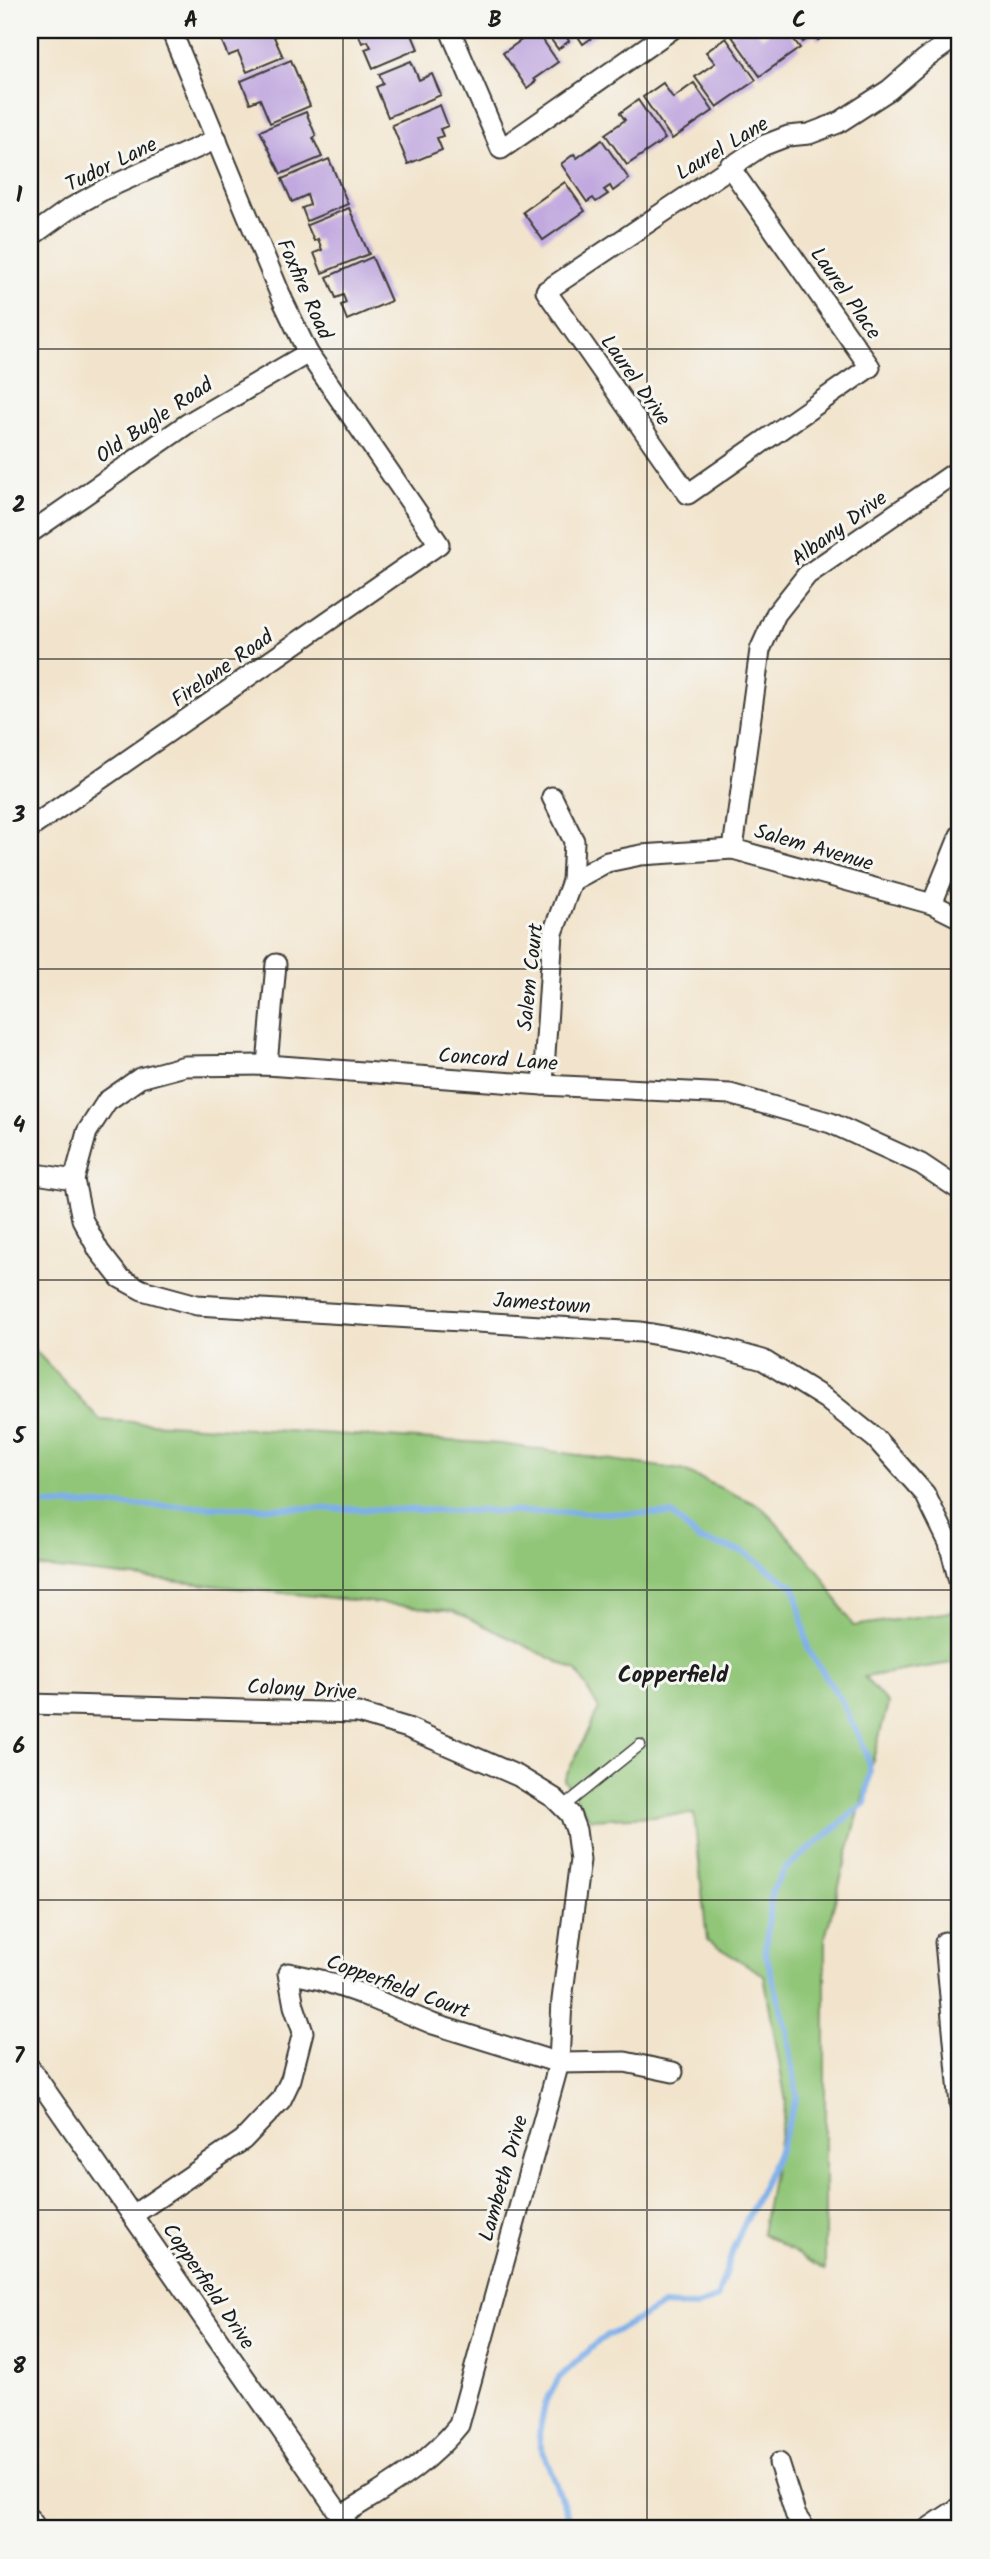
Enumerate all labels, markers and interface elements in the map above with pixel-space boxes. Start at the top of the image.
text: A [184,3,198,39]
text: B [488,3,502,39]
text: C [792,3,806,39]
street label: Laurel Lane [670,108,776,190]
street label: Tudor Lane [60,129,164,202]
text: 1 [16,178,23,214]
street label: Foxfire Road [267,234,341,346]
street label: Laurel Place [801,241,889,347]
street label: Laurel Drive [591,328,679,434]
street label: Old Bugle Road [89,369,221,473]
street label: Albany Drive [785,483,895,575]
text: 2 [12,488,26,524]
street label: Firelane Road [165,621,281,717]
text: 3 [12,798,26,834]
street label: Salem Avenue [750,816,878,881]
street label: Salem Court [509,921,554,1033]
street label: Concord Lane [437,1040,559,1081]
text: 4 [13,1108,26,1144]
street label: Jamestown [492,1285,592,1324]
text: 5 [12,1419,27,1455]
district label: Copperfield [618,1658,729,1694]
street label: Colony Drive [246,1671,358,1710]
text: 6 [13,1729,25,1765]
street label: Copperfield Court [321,1946,475,2029]
text: 7 [14,2039,26,2075]
street label: Lambeth Drive [471,2111,538,2246]
street label: Copperfield Drive [153,2217,263,2357]
text: 8 [12,2349,26,2385]

